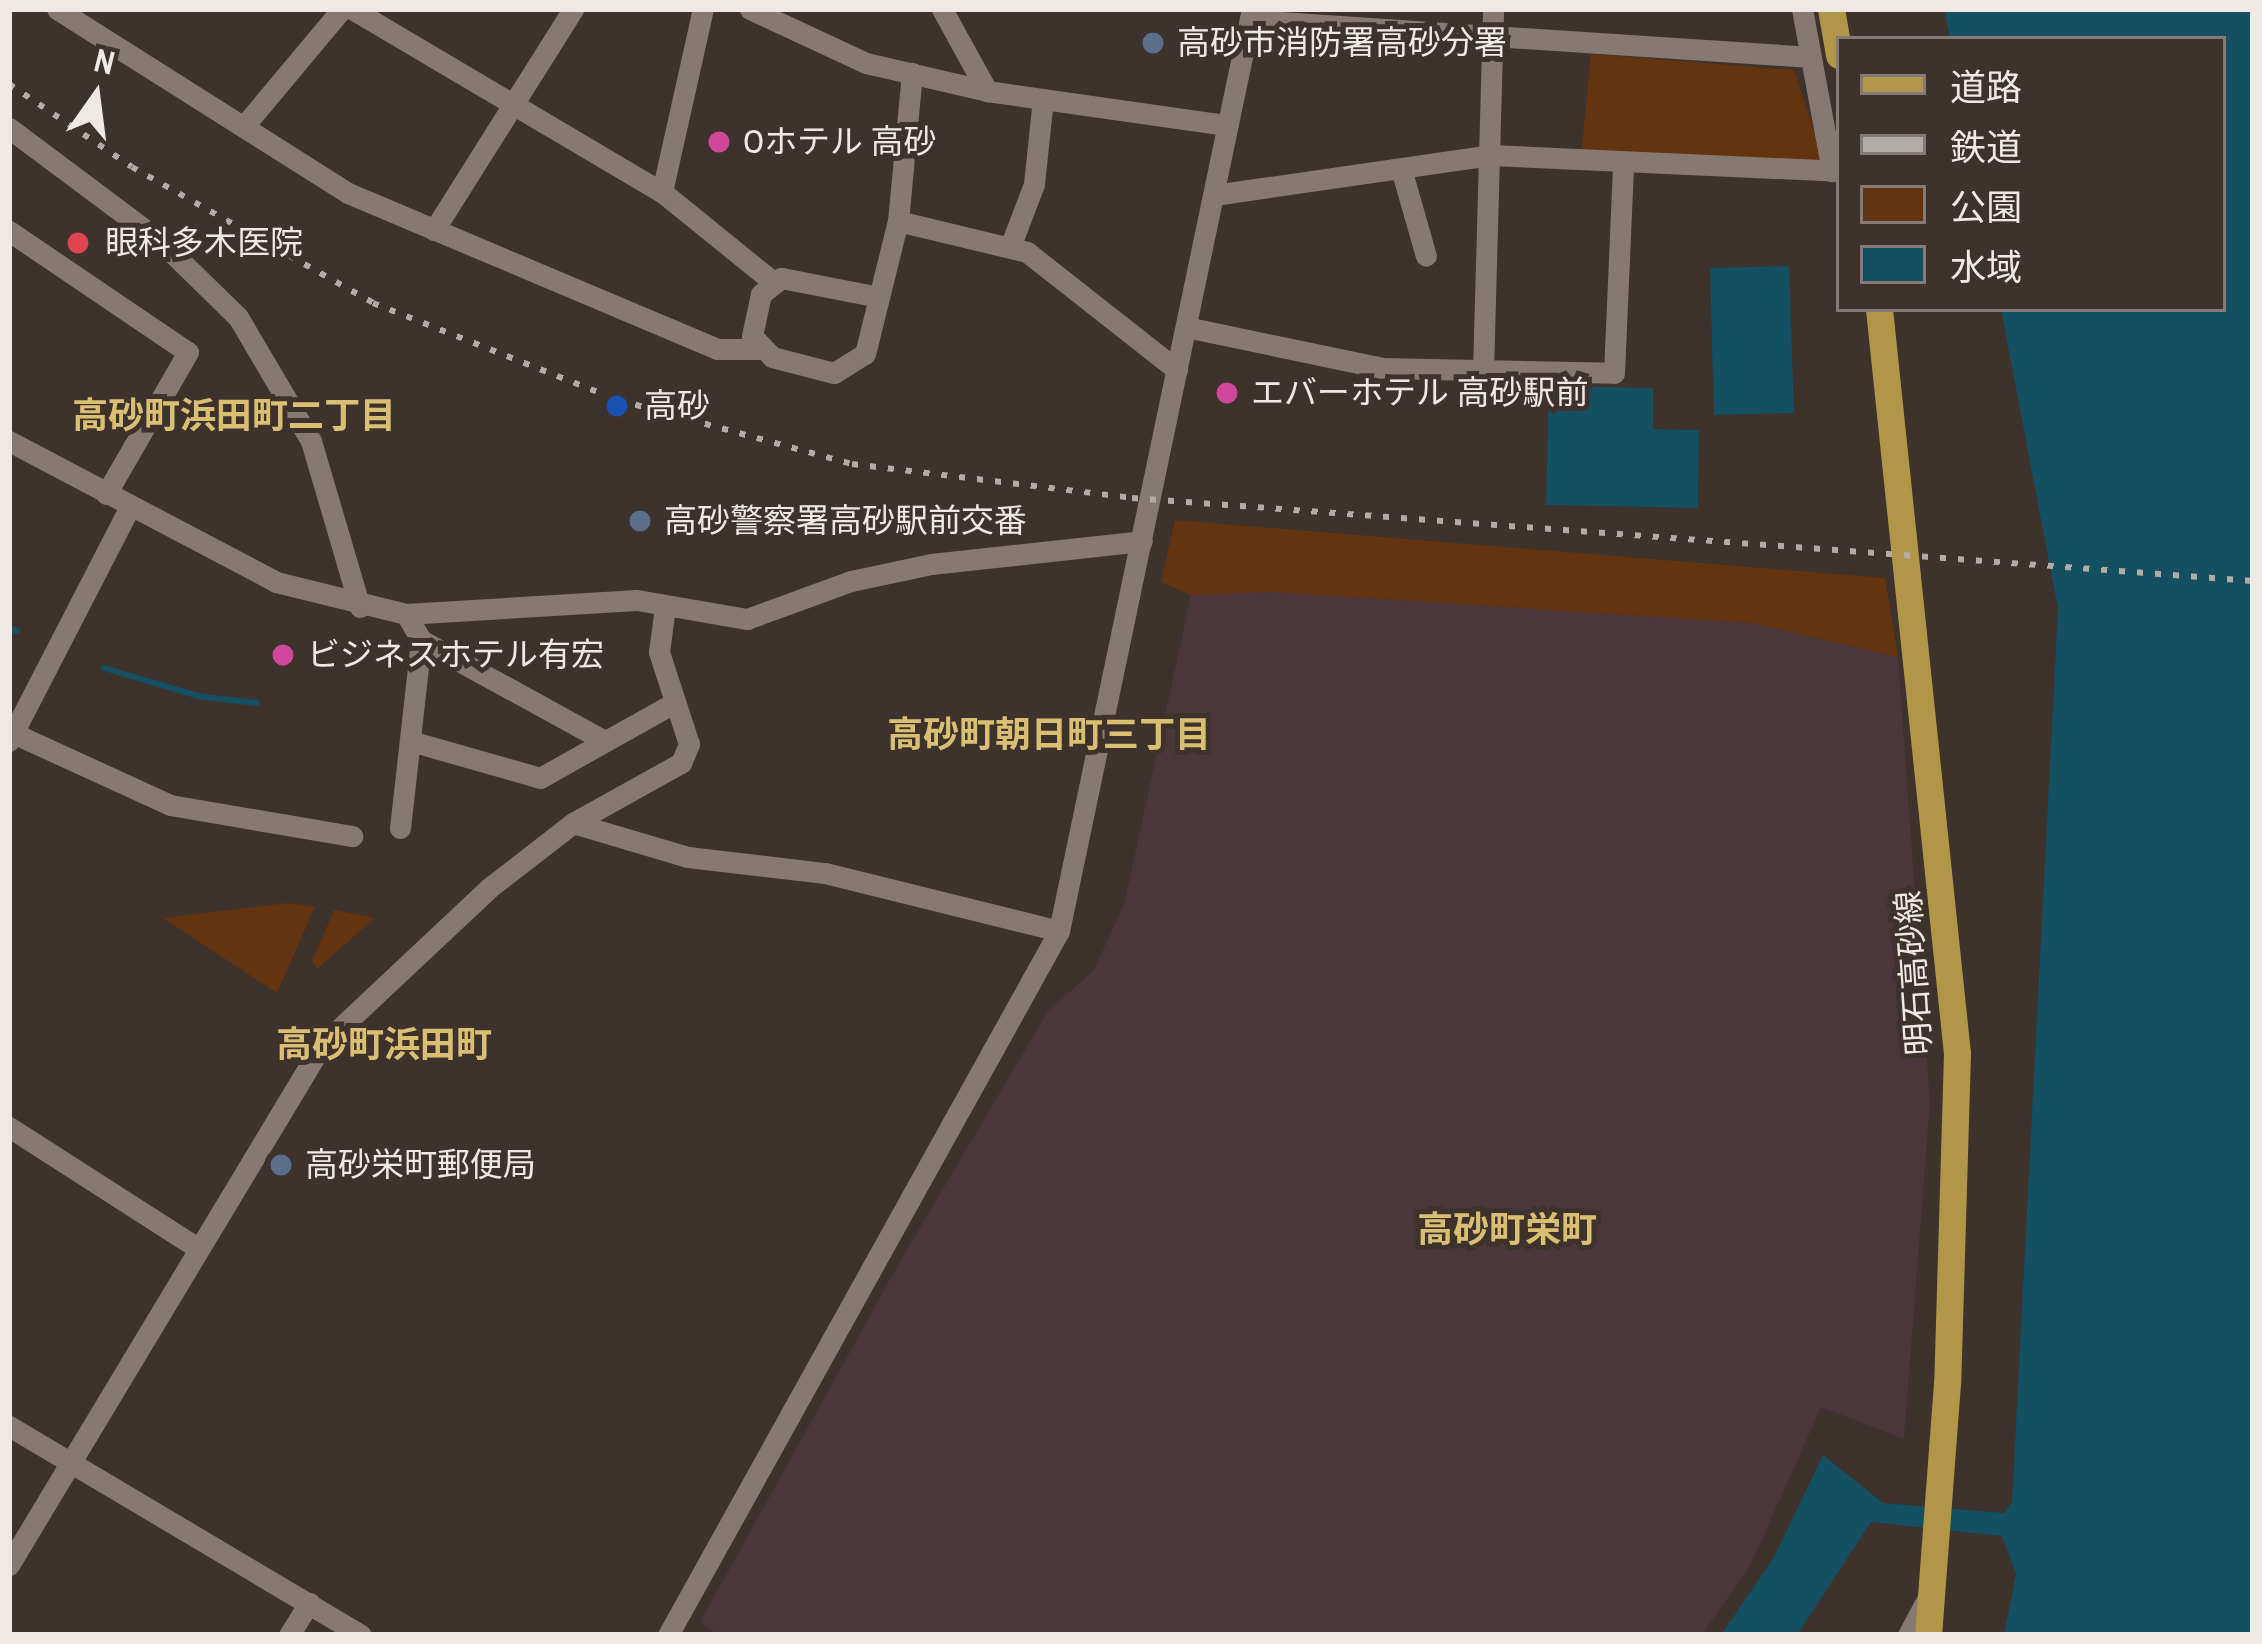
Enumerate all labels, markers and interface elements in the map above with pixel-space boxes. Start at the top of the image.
place label: 高砂市消防署高砂分署 [1177,23,1507,63]
marker: 高砂市消防署高砂分署 [1140,30,1166,56]
north arrow [36,36,156,156]
legend [1836,36,2226,312]
text: N [90,37,120,85]
text: 道路 [1950,63,2022,111]
place label: Oホテル 高砂 [743,122,937,162]
text: 鉄道 [1950,123,2022,171]
marker: Oホテル 高砂 [706,129,732,155]
text: 公園 [1950,183,2022,231]
place label: 眼科多木医院 [105,223,303,263]
marker: 眼科多木医院 [62,227,94,259]
text: 水域 [1950,243,2022,291]
place label: エバーホテル 高砂駅前 [1251,373,1589,413]
marker: エバーホテル 高砂駅前 [1214,380,1240,406]
place label: 高砂 [644,386,710,426]
marker: 高砂 [601,390,633,422]
district label: 高砂町浜田町二丁目 [72,394,396,438]
place label: 高砂警察署高砂駅前交番 [664,501,1027,541]
marker: 高砂警察署高砂駅前交番 [627,508,653,534]
place label: ビジネスホテル有宏 [307,635,604,675]
marker: ビジネスホテル有宏 [270,642,296,668]
district label: 高砂町朝日町三丁目 [887,713,1211,757]
street label: 明石高砂線 [1888,889,1940,1057]
district label: 高砂町浜田町 [276,1023,492,1067]
place label: 高砂栄町郵便局 [305,1145,536,1185]
marker: 高砂栄町郵便局 [268,1152,294,1178]
district label: 高砂町栄町 [1417,1208,1597,1252]

